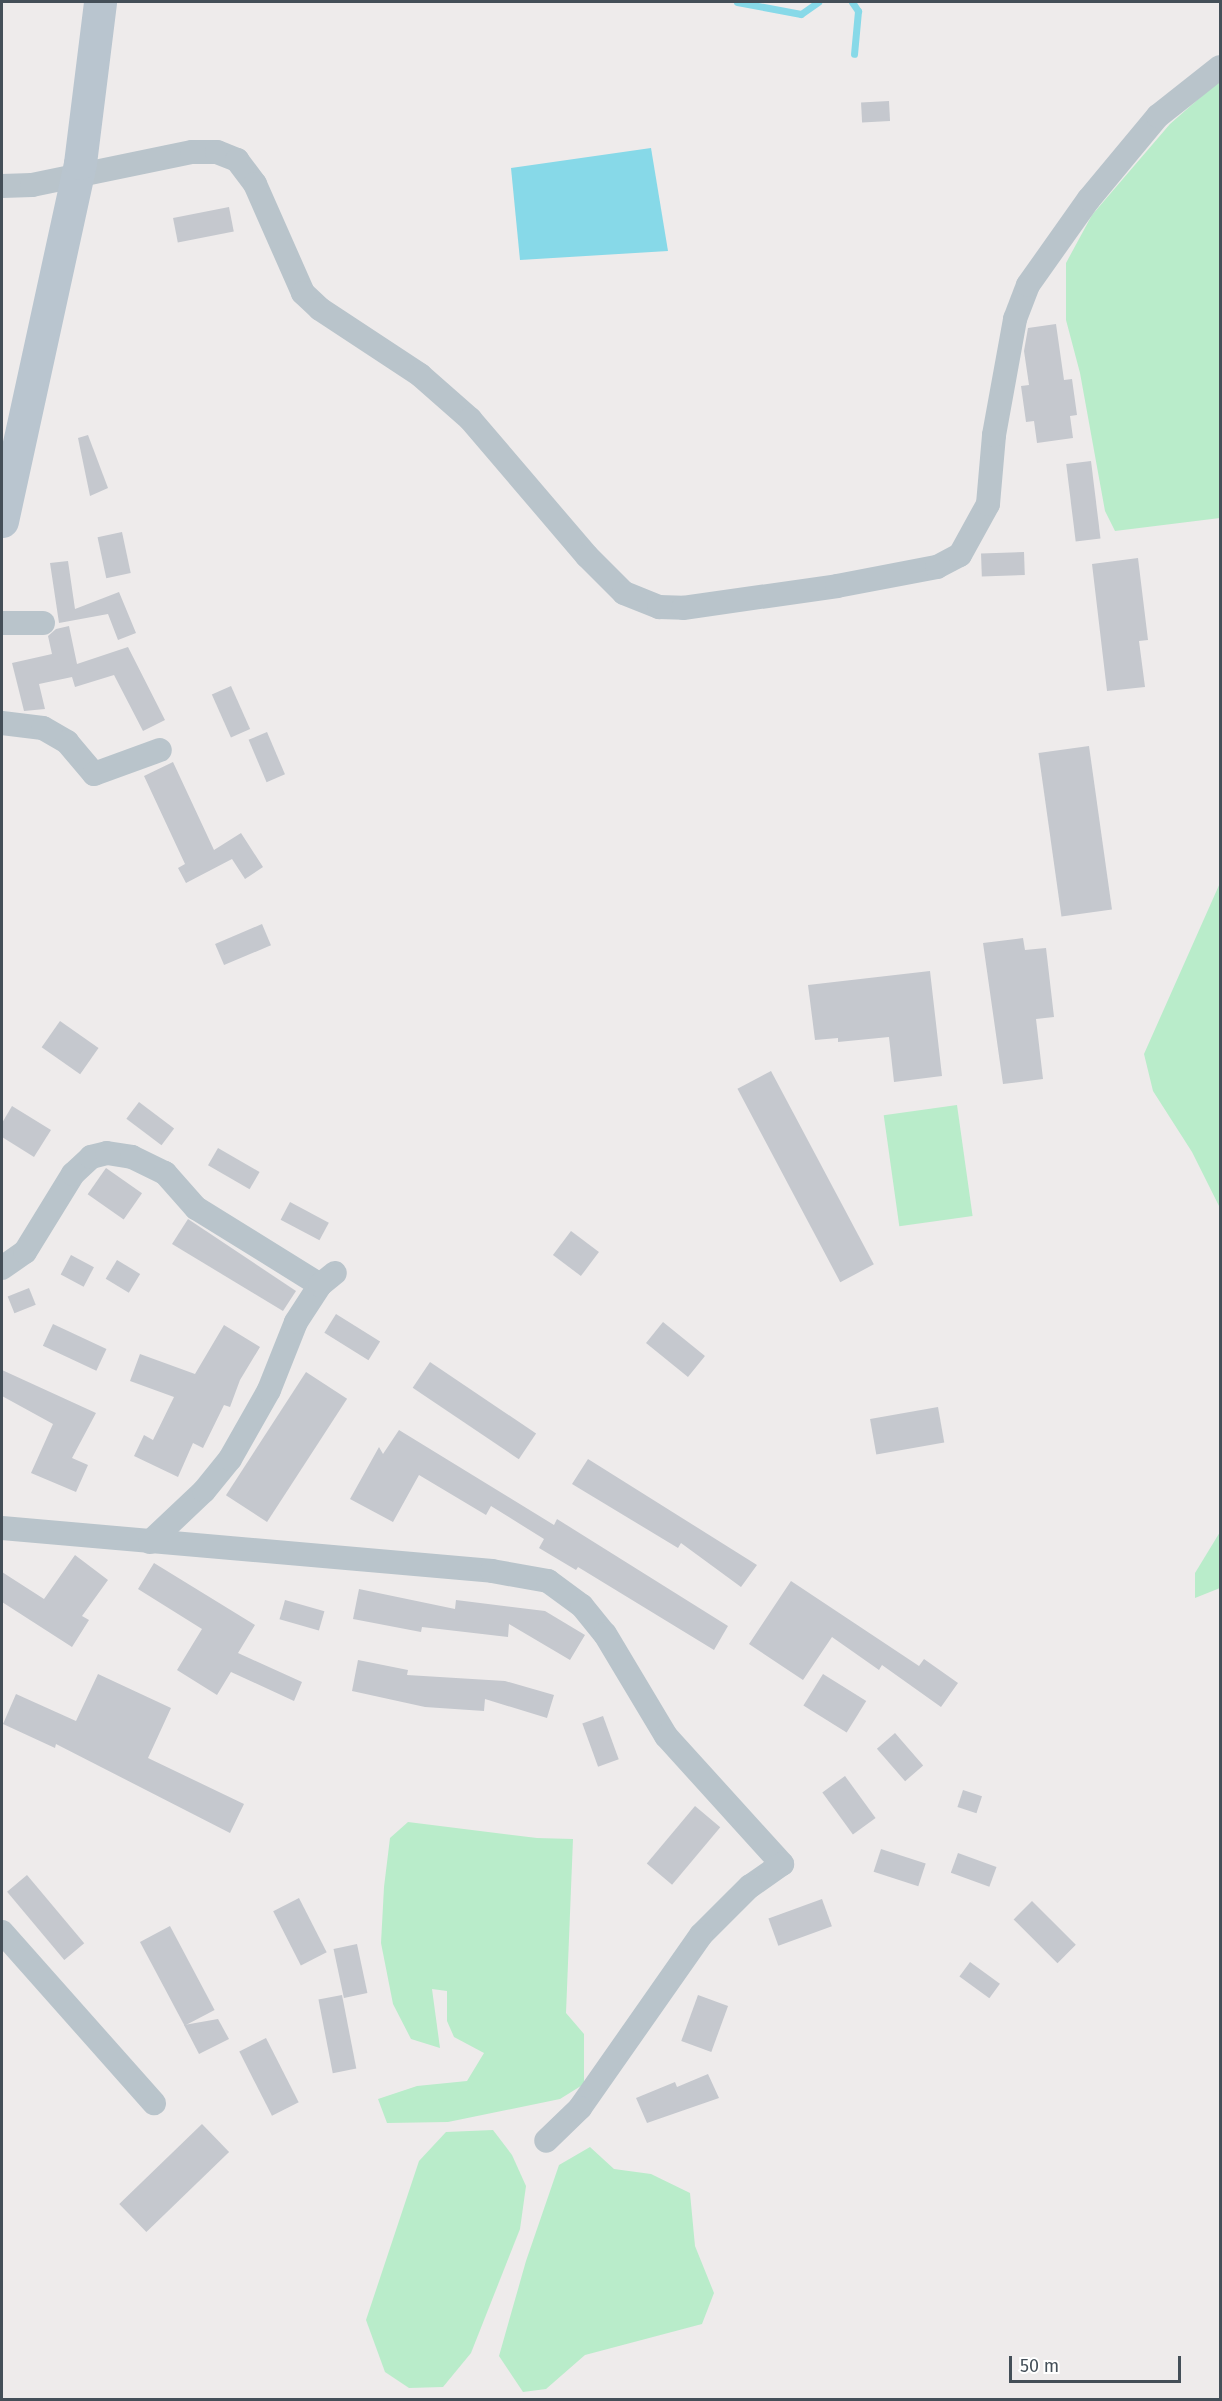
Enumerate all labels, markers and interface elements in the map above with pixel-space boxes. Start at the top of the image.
scale bar [1012,2344,1184,2382]
text: 50 m [1020,2355,1059,2377]

